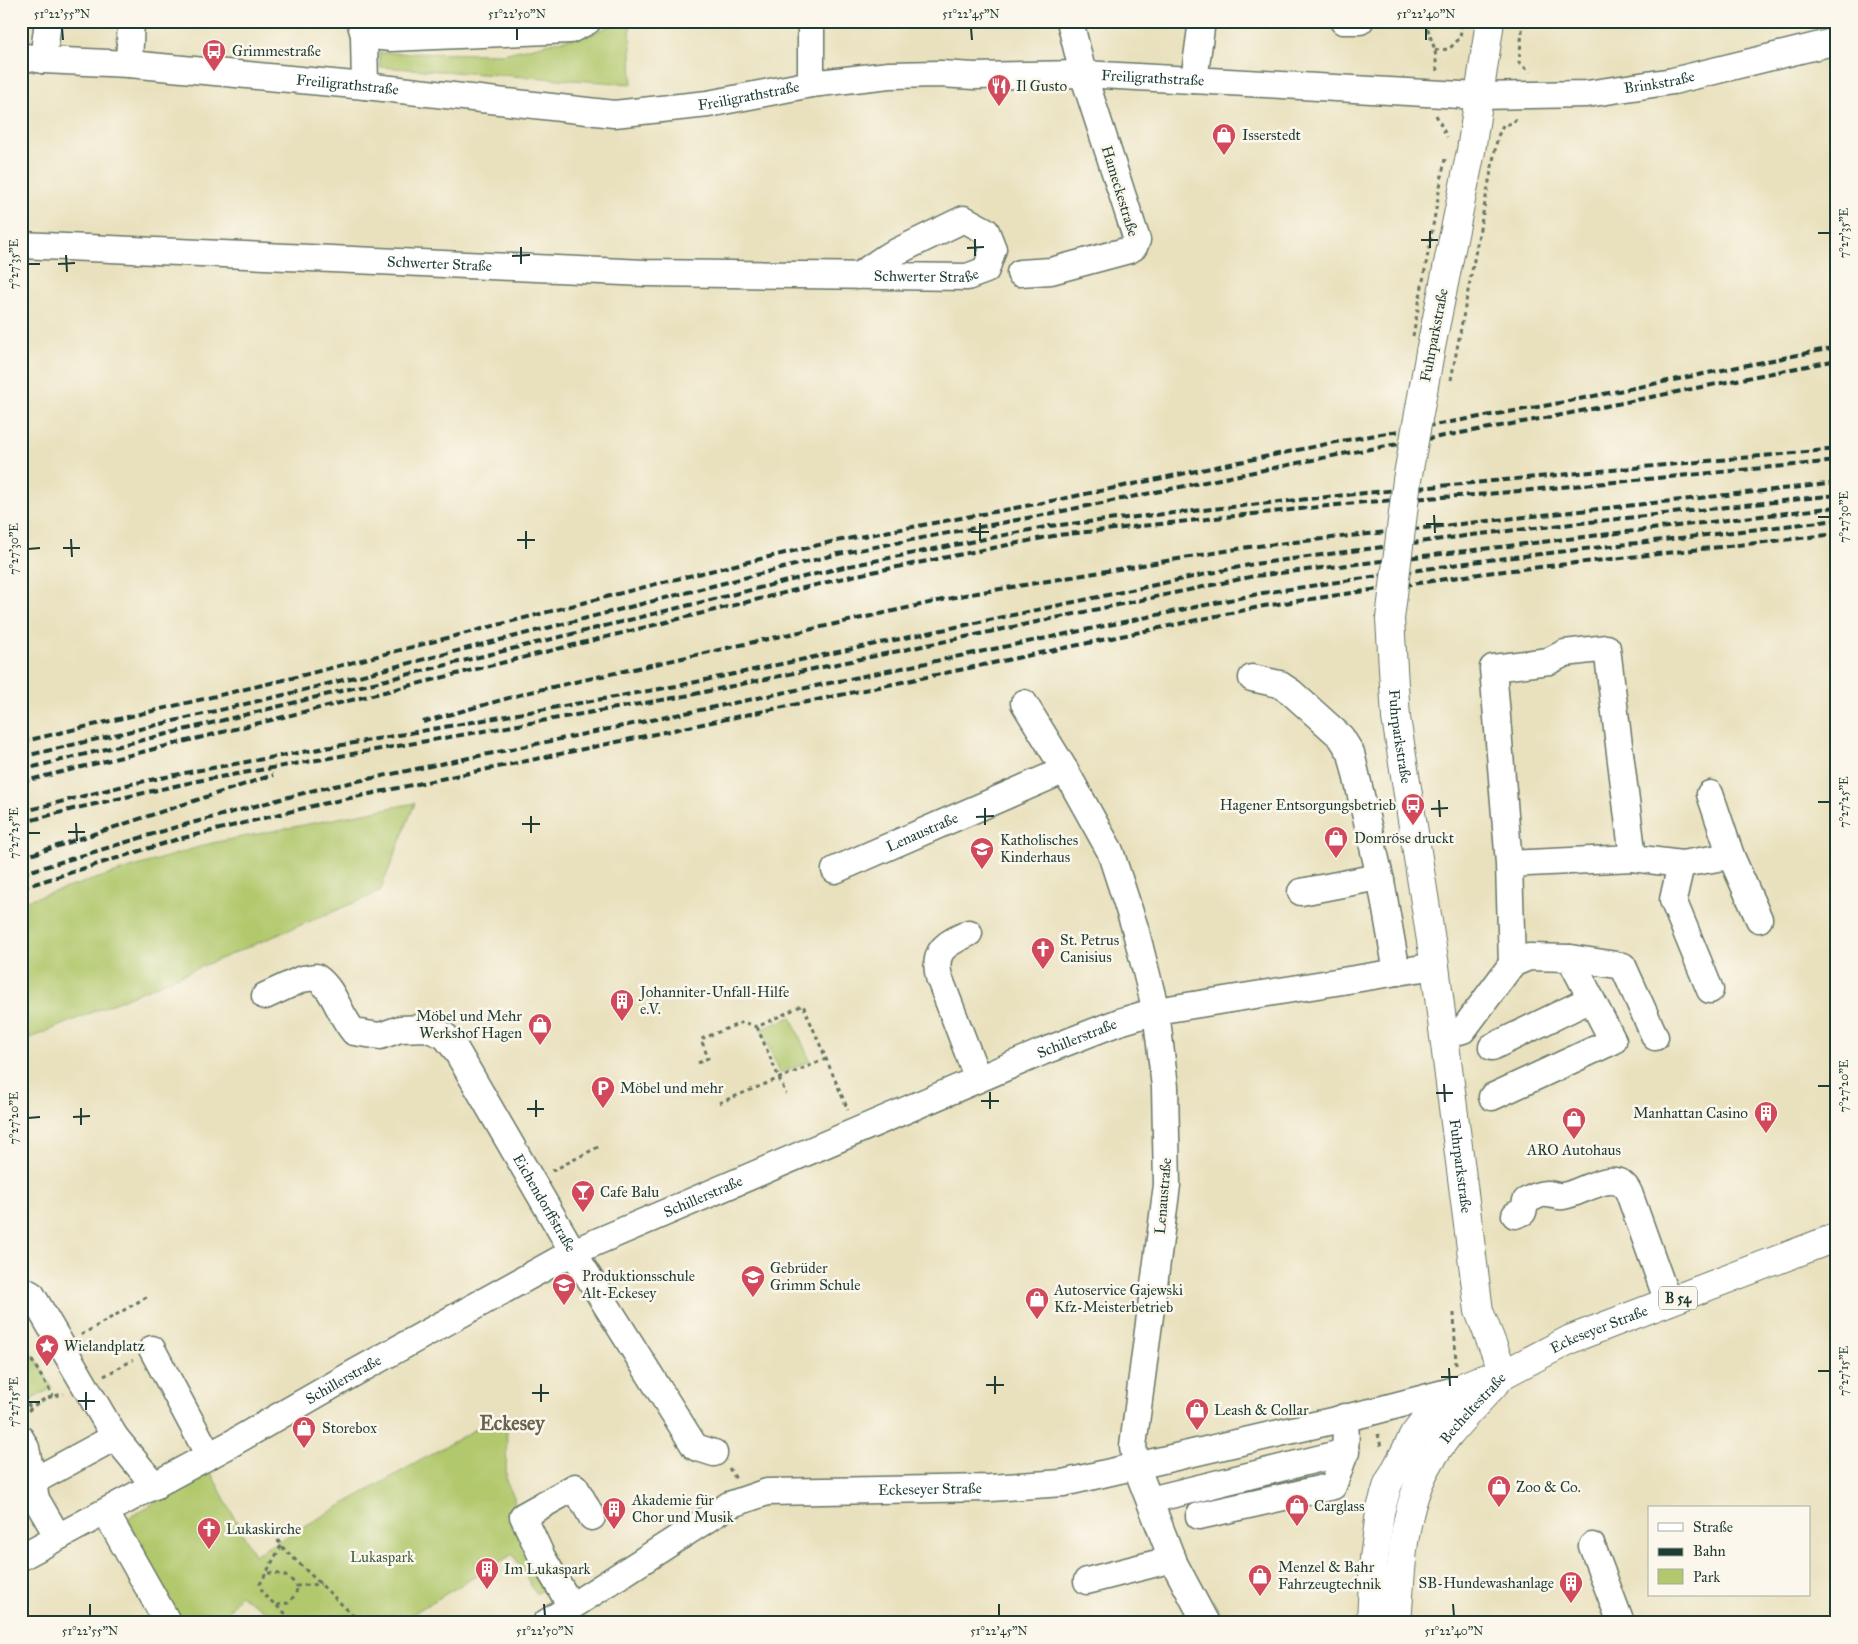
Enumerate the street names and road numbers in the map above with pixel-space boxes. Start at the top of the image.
street label: Freiligrathstraße [1101,66,1205,90]
street label: Brinkstraße [1623,67,1697,97]
street label: Freiligrathstraße [295,71,400,99]
street label: Freiligrathstraße [697,77,801,114]
street label: Hameckestraße [1098,143,1142,239]
street label: Schwerter Straße [387,252,492,275]
street label: Schwerter Straße [874,264,981,286]
street label: Fuhrparkstraße [1416,287,1452,383]
street label: Fuhrparkstraße [1385,689,1415,785]
street label: Lenaustraße [883,809,961,856]
street label: Schillerstraße [1034,1015,1119,1062]
street label: Fuhrparkstraße [1446,1118,1475,1214]
street label: Eichendorffstraße [509,1151,580,1255]
street label: Lenaustraße [1151,1157,1175,1235]
street label: Schillerstraße [661,1172,745,1221]
road number: B 54 [1659,1286,1697,1310]
street label: Eckeseyer Straße [1547,1301,1650,1357]
street label: Schillerstraße [302,1351,384,1408]
street label: Becheltestraße [1436,1369,1510,1447]
street label: Eckeseyer Straße [878,1479,982,1499]

